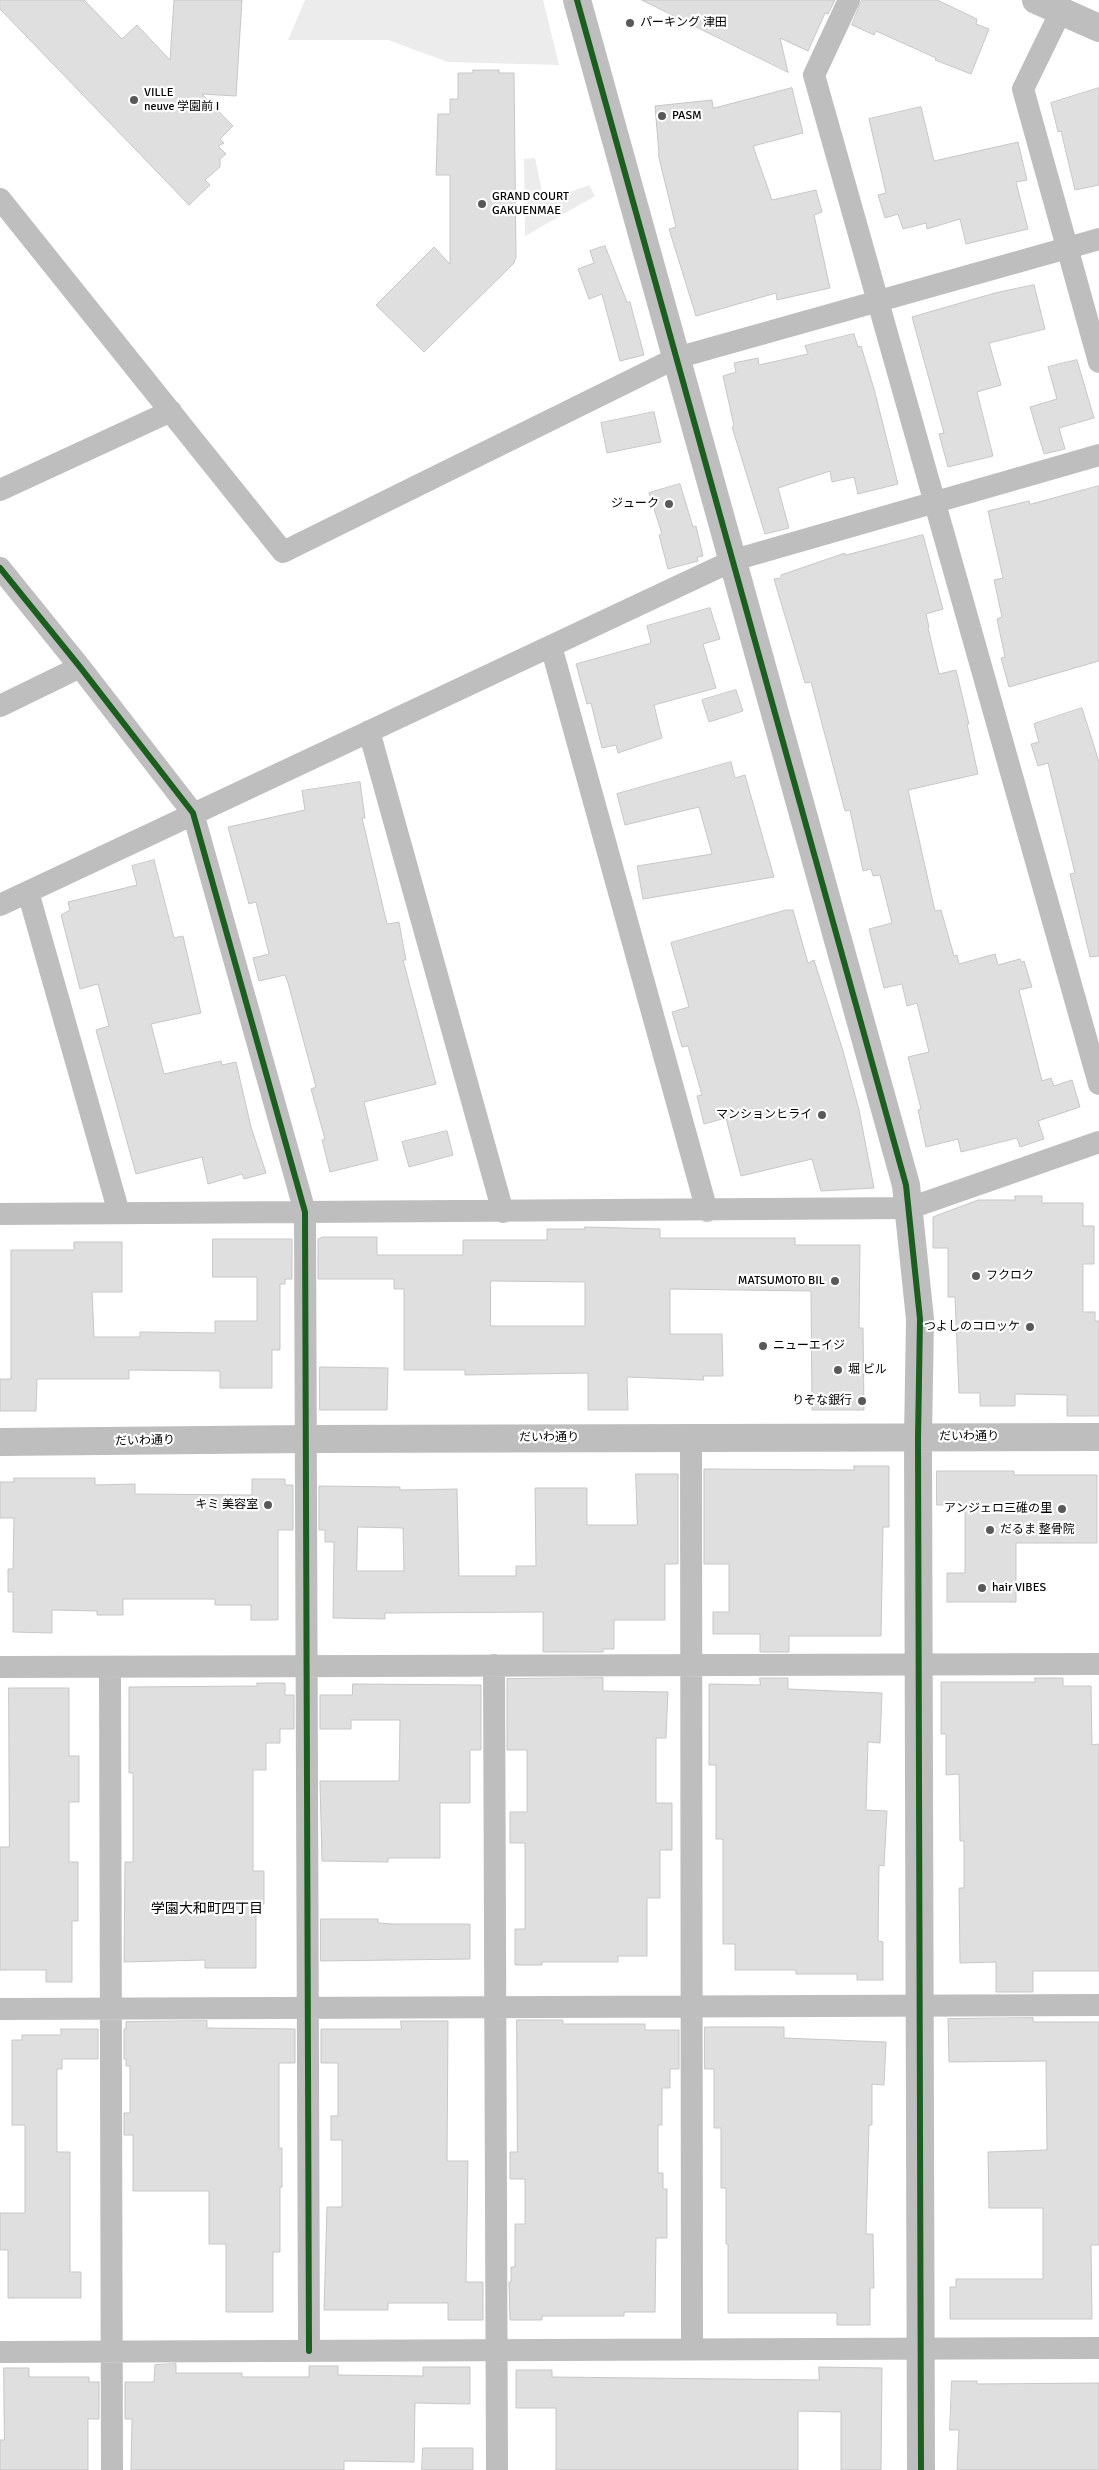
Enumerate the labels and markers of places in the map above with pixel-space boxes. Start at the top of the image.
place label: パーキング 津田 [640,16,727,30]
marker: パーキング 津田 [624,17,636,29]
place label: VILLE neuve 学園前 I [144,86,219,114]
marker: VILLE neuve 学園前 I [128,94,140,106]
place label: PASM [672,109,702,123]
marker: PASM [656,110,668,122]
place label: GRAND COURT GAKUENMAE [492,190,569,218]
marker: GRAND COURT GAKUENMAE [476,198,488,210]
place label: ジューク [611,497,659,511]
marker: ジューク [663,498,675,510]
place label: マンションヒライ [716,1108,812,1122]
marker: マンションヒライ [816,1109,828,1121]
place label: フクロク [986,1269,1034,1283]
marker: フクロク [970,1270,982,1282]
place label: MATSUMOTO BIL [738,1274,825,1288]
marker: MATSUMOTO BIL [829,1275,841,1287]
place label: つよしのコロッケ [924,1320,1020,1334]
marker: つよしのコロッケ [1024,1321,1036,1333]
place label: ニューエイジ [773,1339,845,1353]
marker: ニューエイジ [757,1340,769,1352]
place label: 堀 ビル [848,1363,887,1377]
marker: 堀 ビル [832,1364,844,1376]
place label: りそな銀行 [792,1394,852,1408]
marker: りそな銀行 [856,1395,868,1407]
place label: キミ 美容室 [195,1498,258,1512]
marker: キミ 美容室 [262,1499,274,1511]
place label: アンジェロ三碓の里 [944,1502,1052,1516]
marker: アンジェロ三碓の里 [1056,1503,1068,1515]
place label: だるま 整骨院 [1000,1523,1075,1537]
marker: だるま 整骨院 [984,1524,996,1536]
place label: hair VIBES [992,1581,1046,1595]
marker: hair VIBES [976,1582,988,1594]

